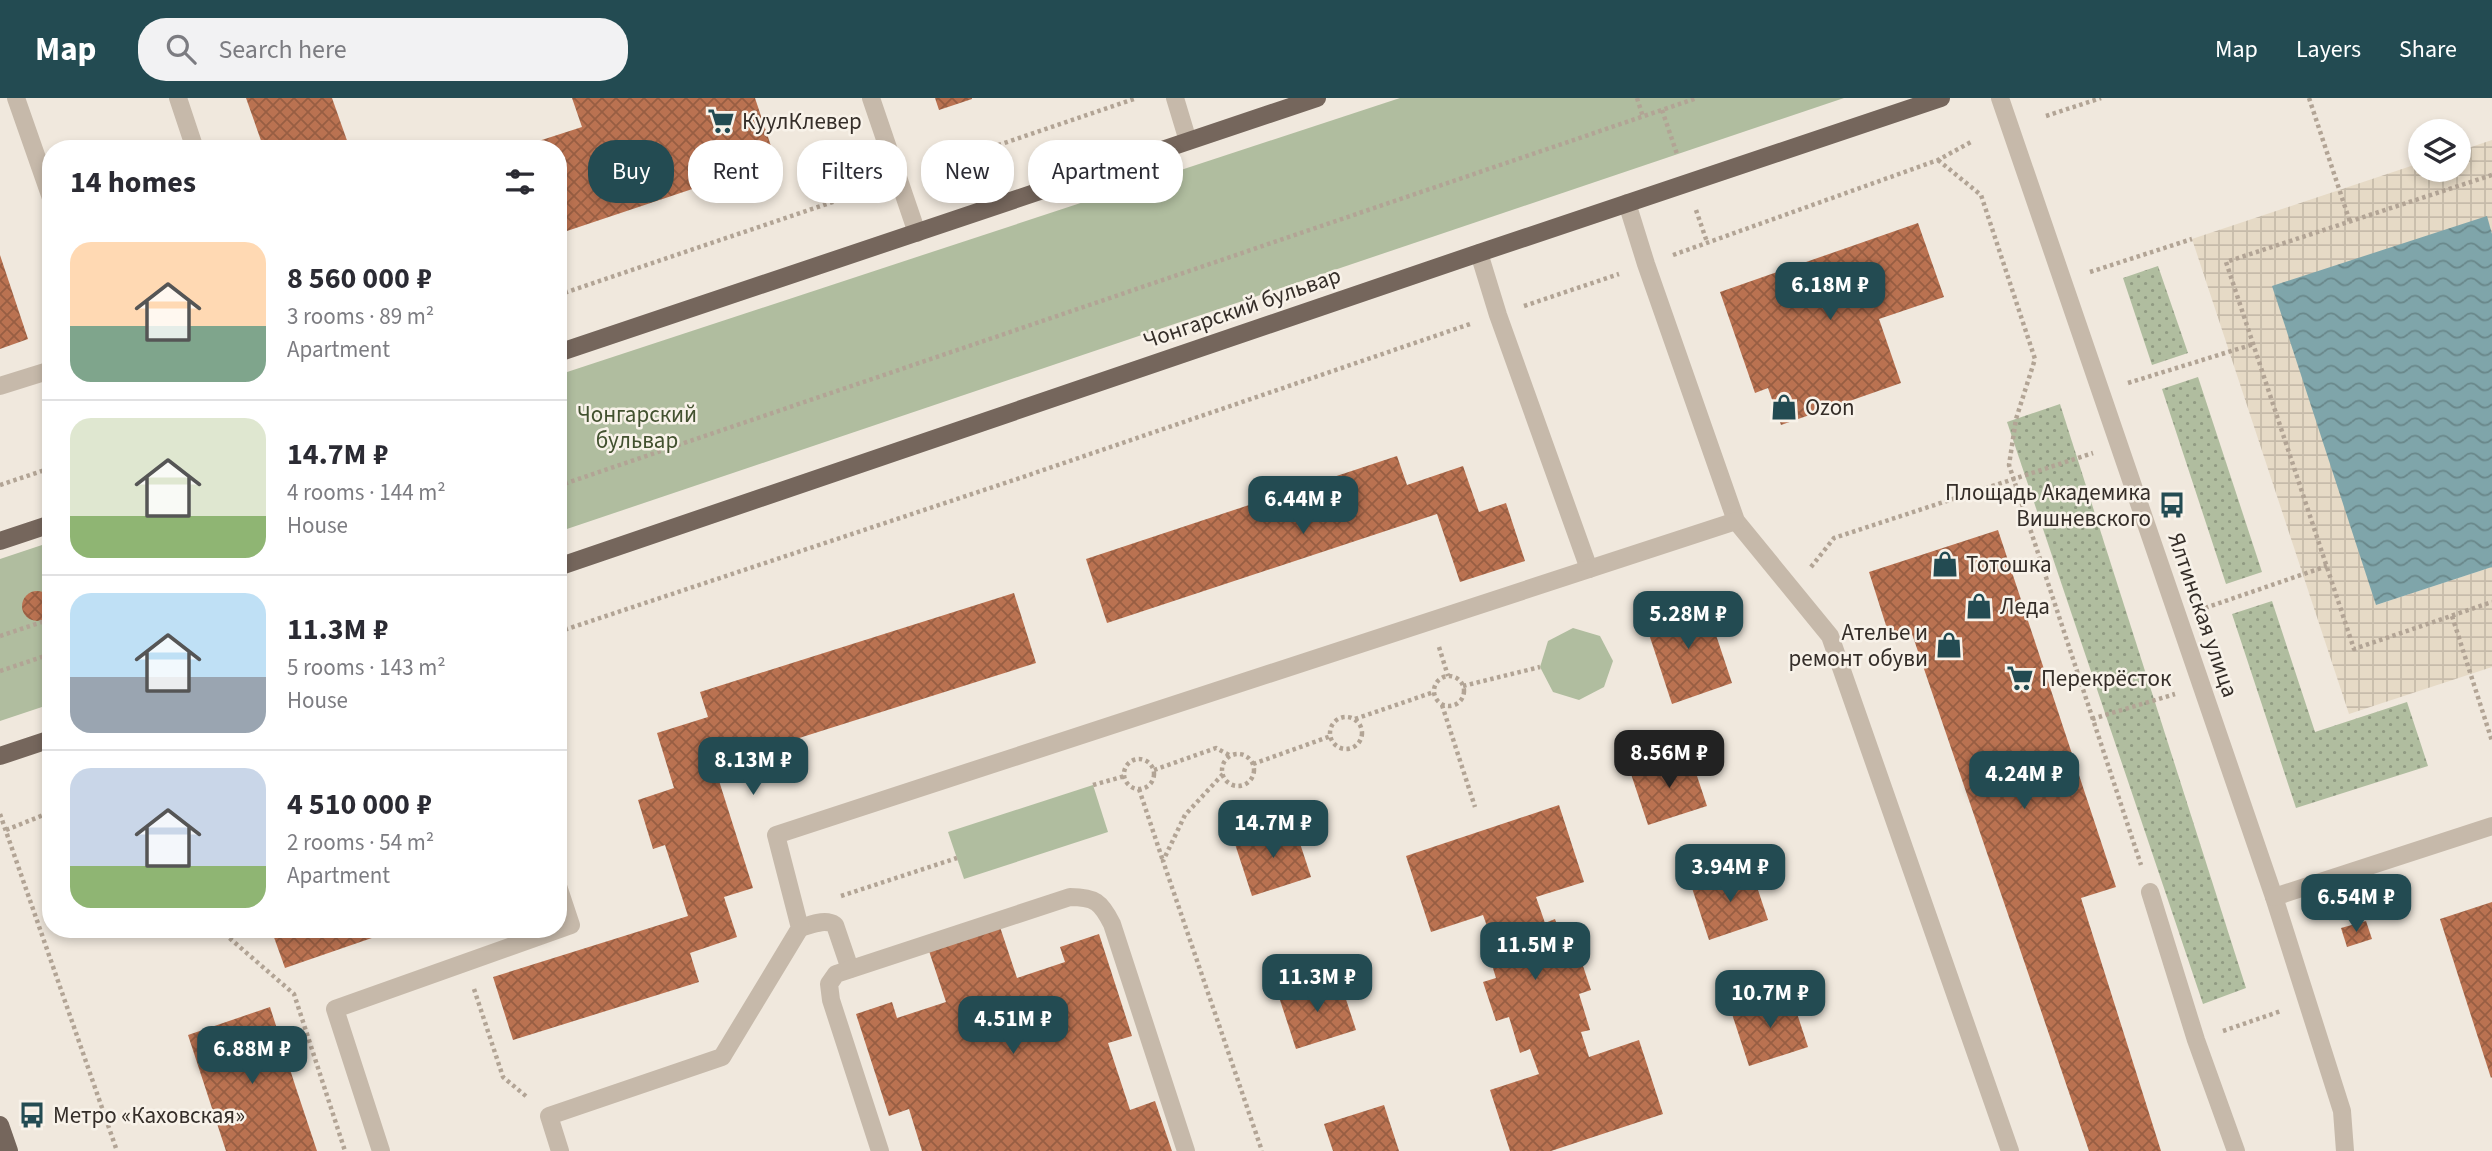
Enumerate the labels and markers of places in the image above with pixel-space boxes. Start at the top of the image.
place label: КуулКлевер [742,105,862,138]
supermarket icon: КуулКлевер [706,106,736,136]
pin: 6.18M ₽ [1765,262,1895,322]
place label: Ozon [1805,391,1855,424]
shop icon: Ozon [1769,392,1799,422]
pin: 6.44M ₽ [1238,476,1368,536]
place label: Площадь Академика Вишневского [1945,476,2151,535]
bus stop icon: Площадь Академика Вишневского [2157,490,2187,520]
place label: Тотошка [1966,548,2052,581]
shop icon: Тотошка [1930,549,1960,579]
place label: Леда [2000,590,2050,623]
shop icon: Леда [1964,591,1994,621]
pin: 5.28M ₽ [1623,592,1753,651]
place label: Ателье и ремонт обуви [1788,616,1928,675]
shop icon: Ателье и ремонт обуви [1934,630,1964,660]
place label: Перекрёсток [2041,662,2172,695]
supermarket icon: Перекрёсток [2005,663,2035,693]
pin: 8.56M ₽ [1604,730,1734,790]
pin: 8.13M ₽ [688,738,818,797]
pin: 4.24M ₽ [1959,752,2089,811]
pin: 14.7M ₽ [1208,800,1338,860]
pin: 3.94M ₽ [1665,844,1795,904]
pin: 6.54M ₽ [2291,874,2421,934]
pin: 11.5M ₽ [1470,922,1600,982]
pin: 11.3M ₽ [1252,954,1382,1014]
pin: 10.7M ₽ [1705,970,1835,1030]
pin: 4.51M ₽ [948,996,1078,1056]
pin: 6.88M ₽ [187,1026,317,1086]
place label: Метро «Каховская» [53,1099,245,1132]
bus stop icon: Метро «Каховская» [17,1100,47,1130]

